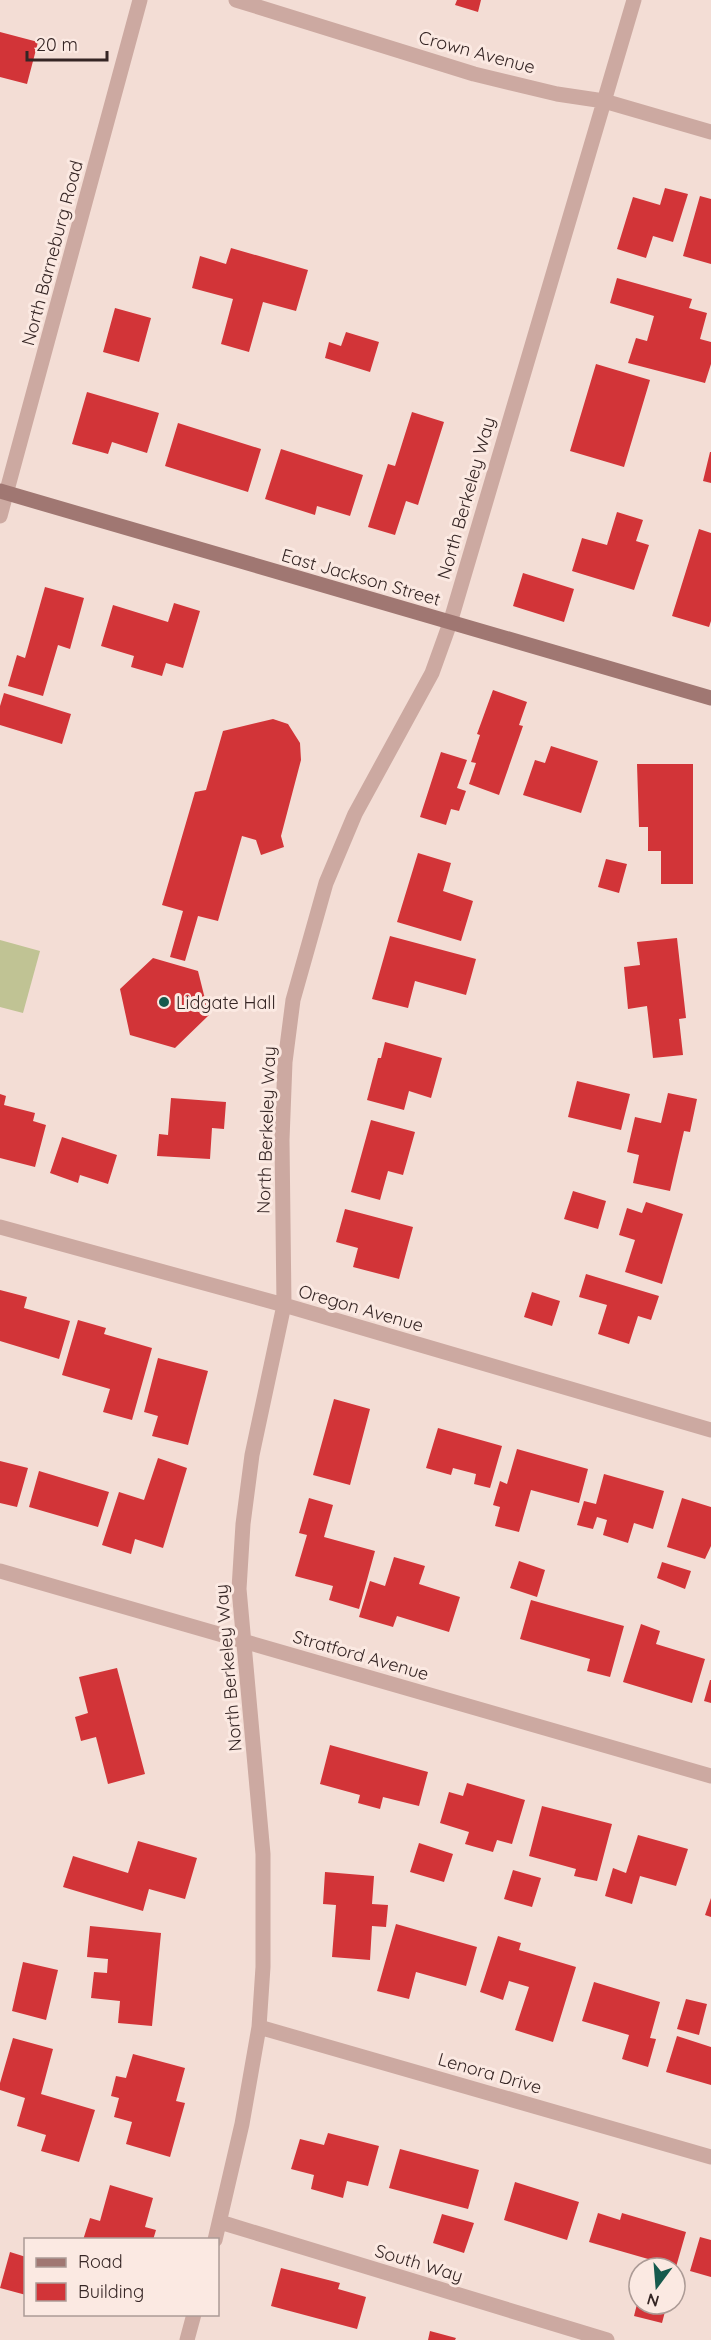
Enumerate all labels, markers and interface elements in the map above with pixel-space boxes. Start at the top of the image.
scale bar [27,24,106,62]
street label: Crown Avenue [416,25,538,79]
text: 20 m [36,33,78,56]
street label: North Barneburg Road [16,158,88,348]
street label: North Berkeley Way [432,414,500,582]
street label: East Jackson Street [279,543,443,611]
place label: Lidgate Hall [176,991,276,1014]
marker: Lidgate Hall [157,995,171,1009]
street label: North Berkeley Way [252,1046,280,1214]
street label: Oregon Avenue [296,1279,426,1337]
street label: North Berkeley Way [209,1583,247,1753]
street label: Stratford Avenue [290,1625,432,1685]
street label: Lenora Drive [435,2047,545,2099]
legend [24,2238,219,2316]
street label: South Way [372,2239,466,2287]
text: Road [78,2250,123,2273]
north arrow [627,2256,687,2316]
text: Building [78,2280,144,2303]
text: N [644,2289,661,2312]

